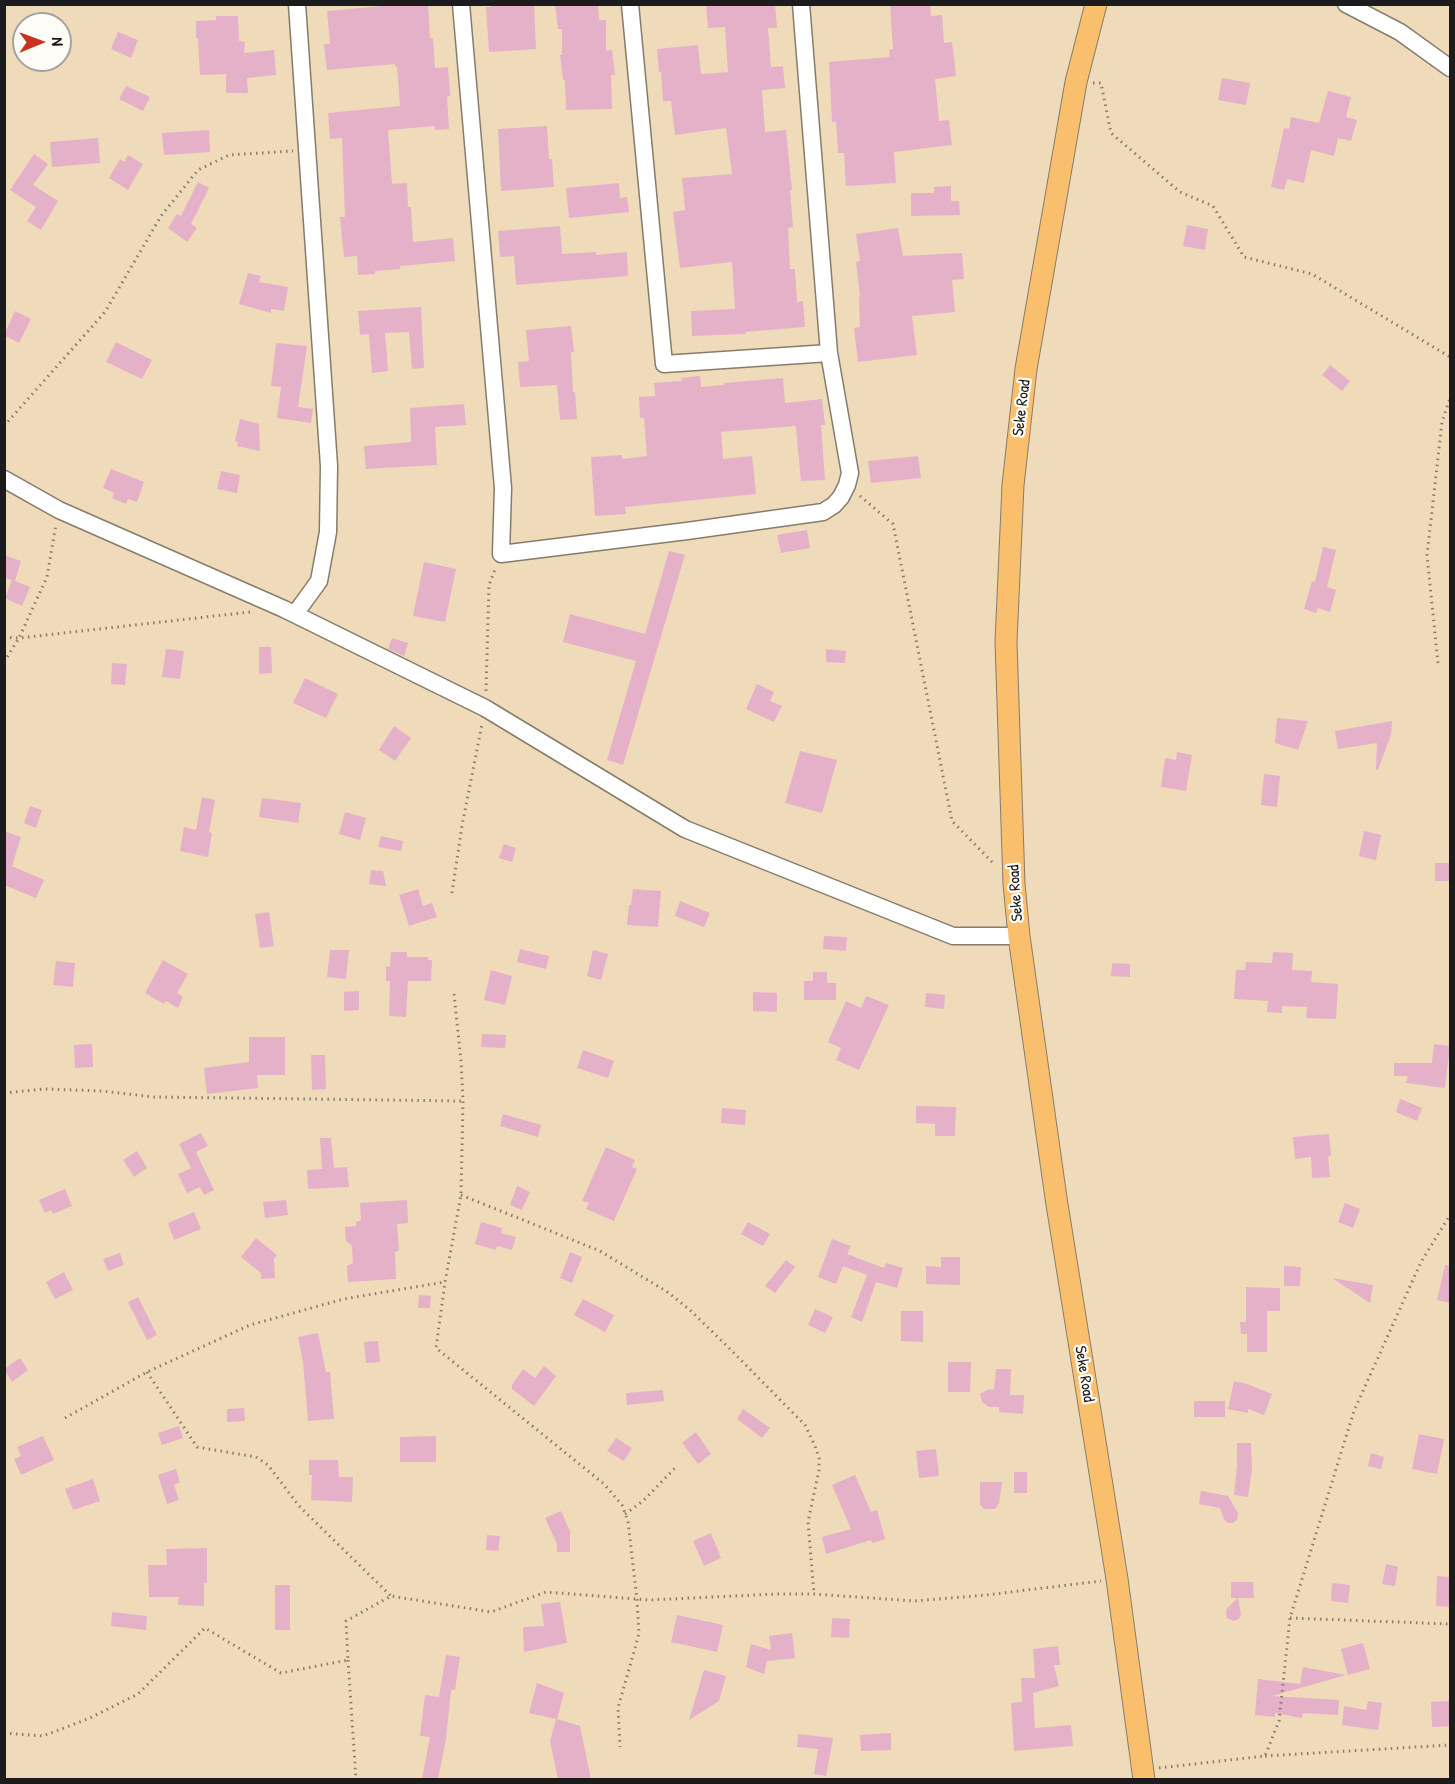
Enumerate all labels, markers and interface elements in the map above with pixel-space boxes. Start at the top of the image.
north arrow [12,12,72,72]
text: N [47,37,69,46]
street label: Seke Road [1009,379,1035,437]
street label: Seke Road [1004,864,1028,922]
street label: Seke Road [1070,1345,1098,1403]

